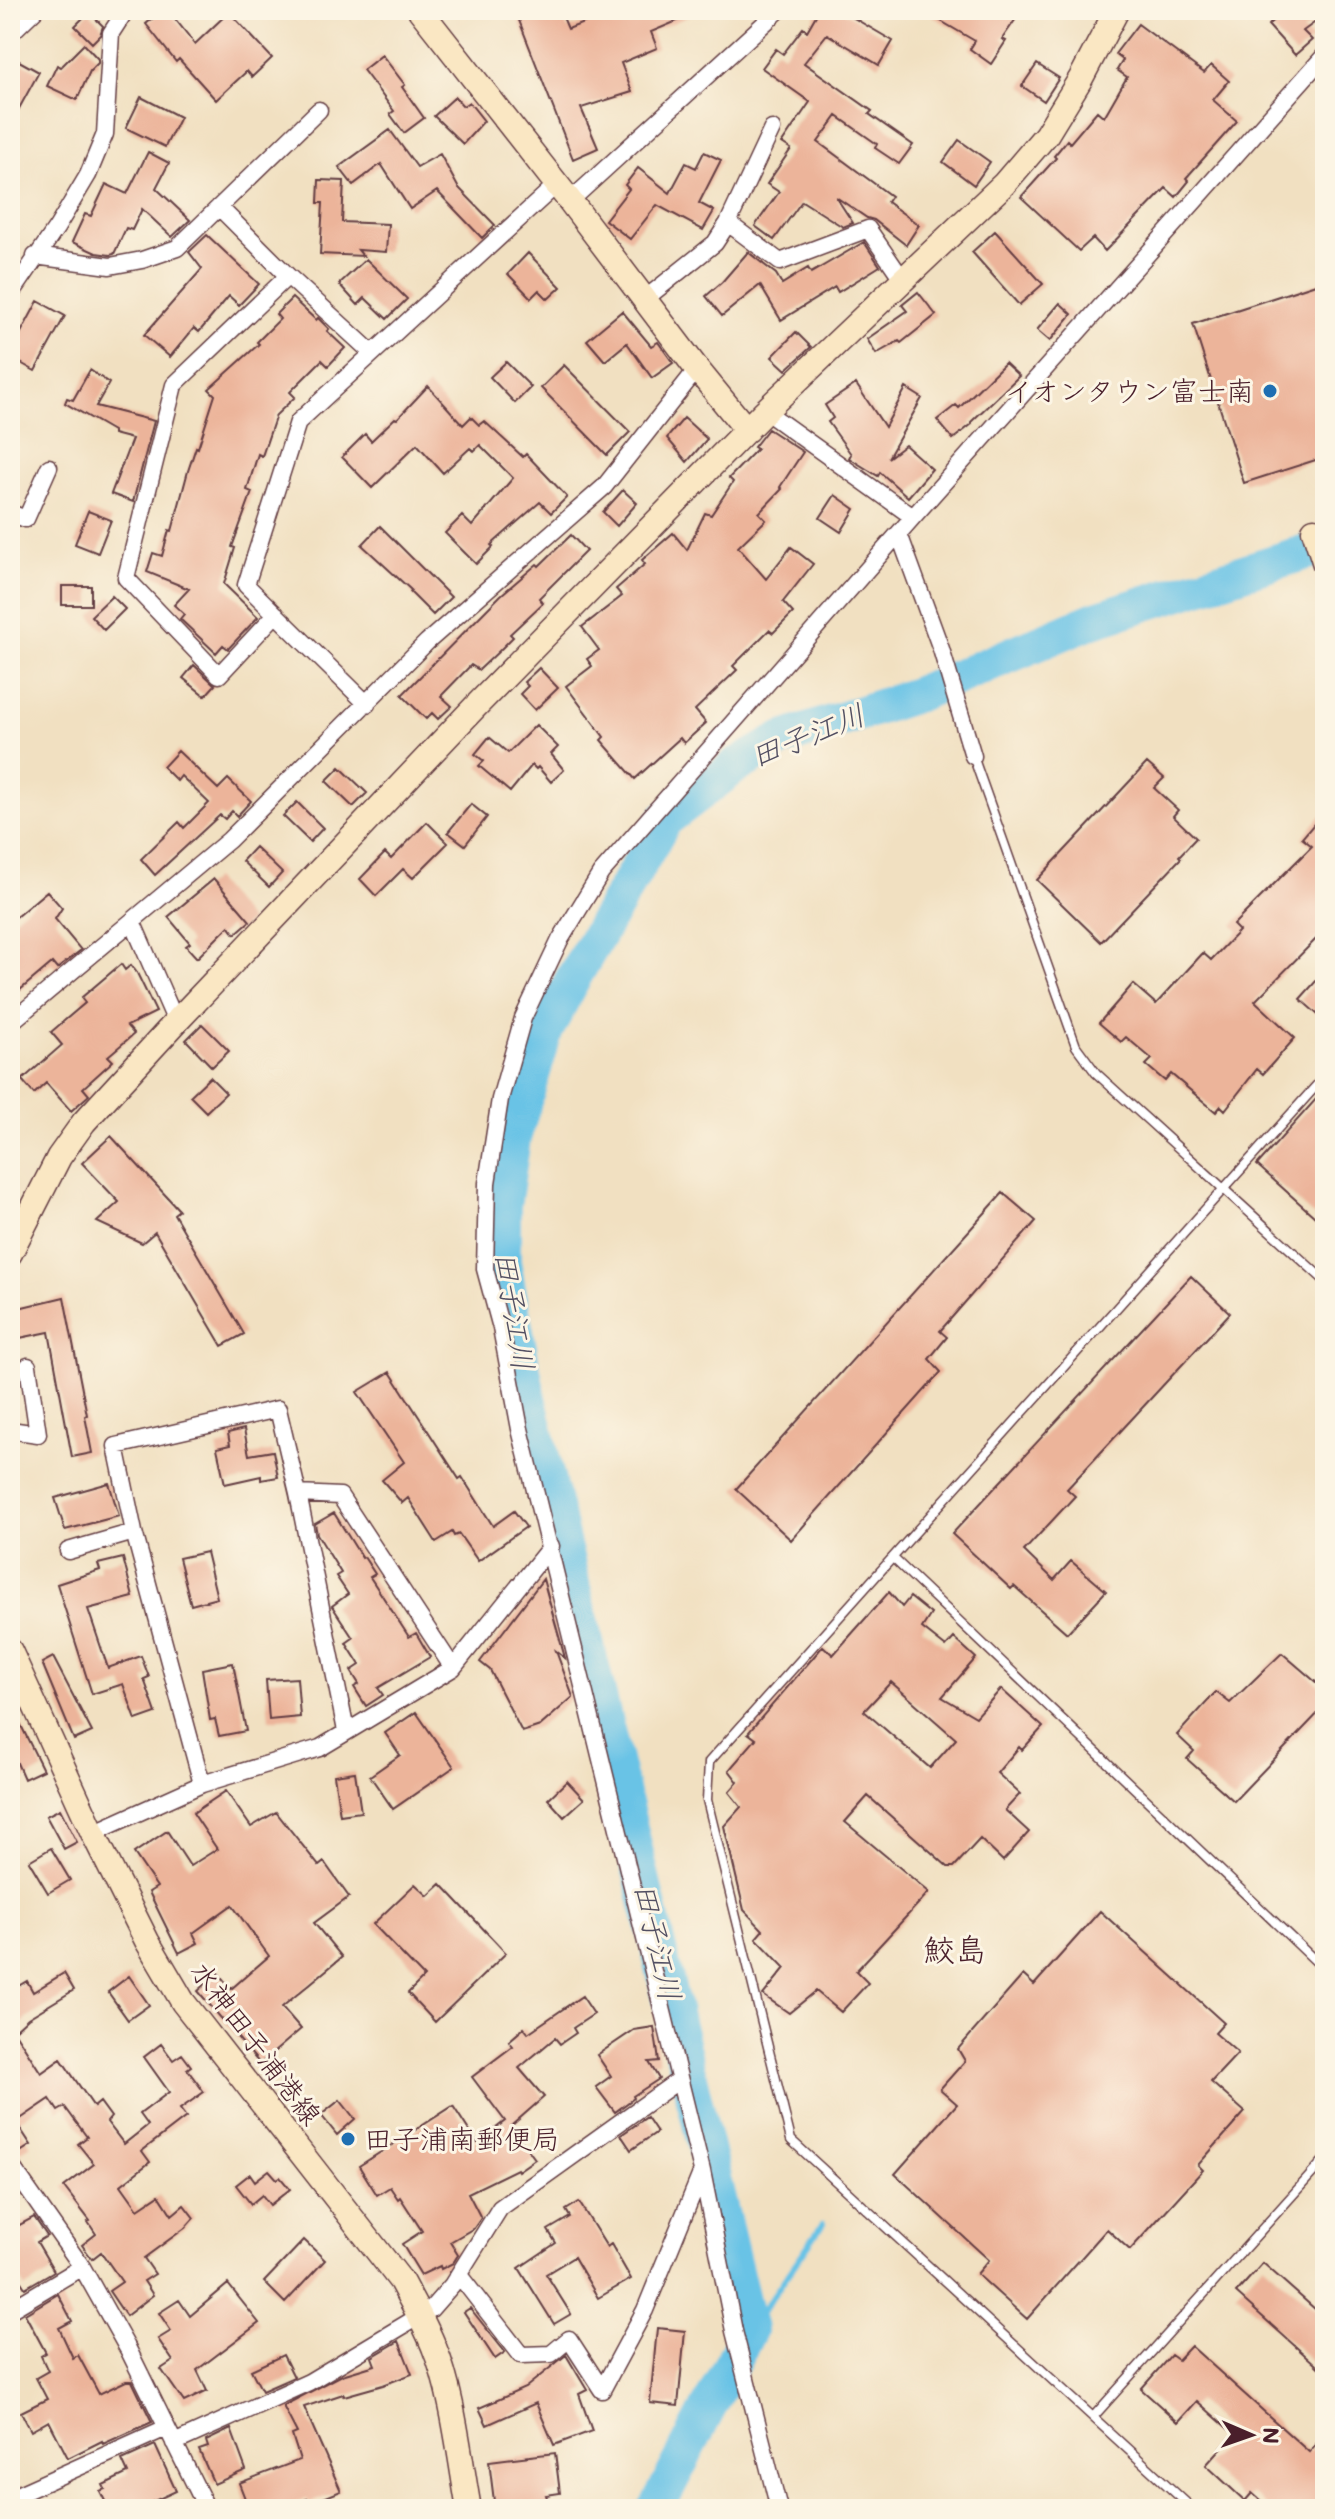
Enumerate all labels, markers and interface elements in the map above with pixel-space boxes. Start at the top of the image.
place label: イオンタウン富士南 [1004,372,1254,408]
marker: イオンタウン富士南 [1261,382,1279,400]
water label: 田子江川 [744,693,870,775]
water label: 田子江川 [487,1248,545,1373]
water label: 田子江川 [626,1879,692,2005]
district label: 鮫島 [923,1927,987,1969]
street label: 水神田子浦港線 [183,1953,330,2132]
place label: 田子浦南郵便局 [364,2120,560,2156]
marker: 田子浦南郵便局 [339,2130,357,2148]
north arrow [1211,2395,1291,2475]
text: N [1257,2427,1286,2445]

